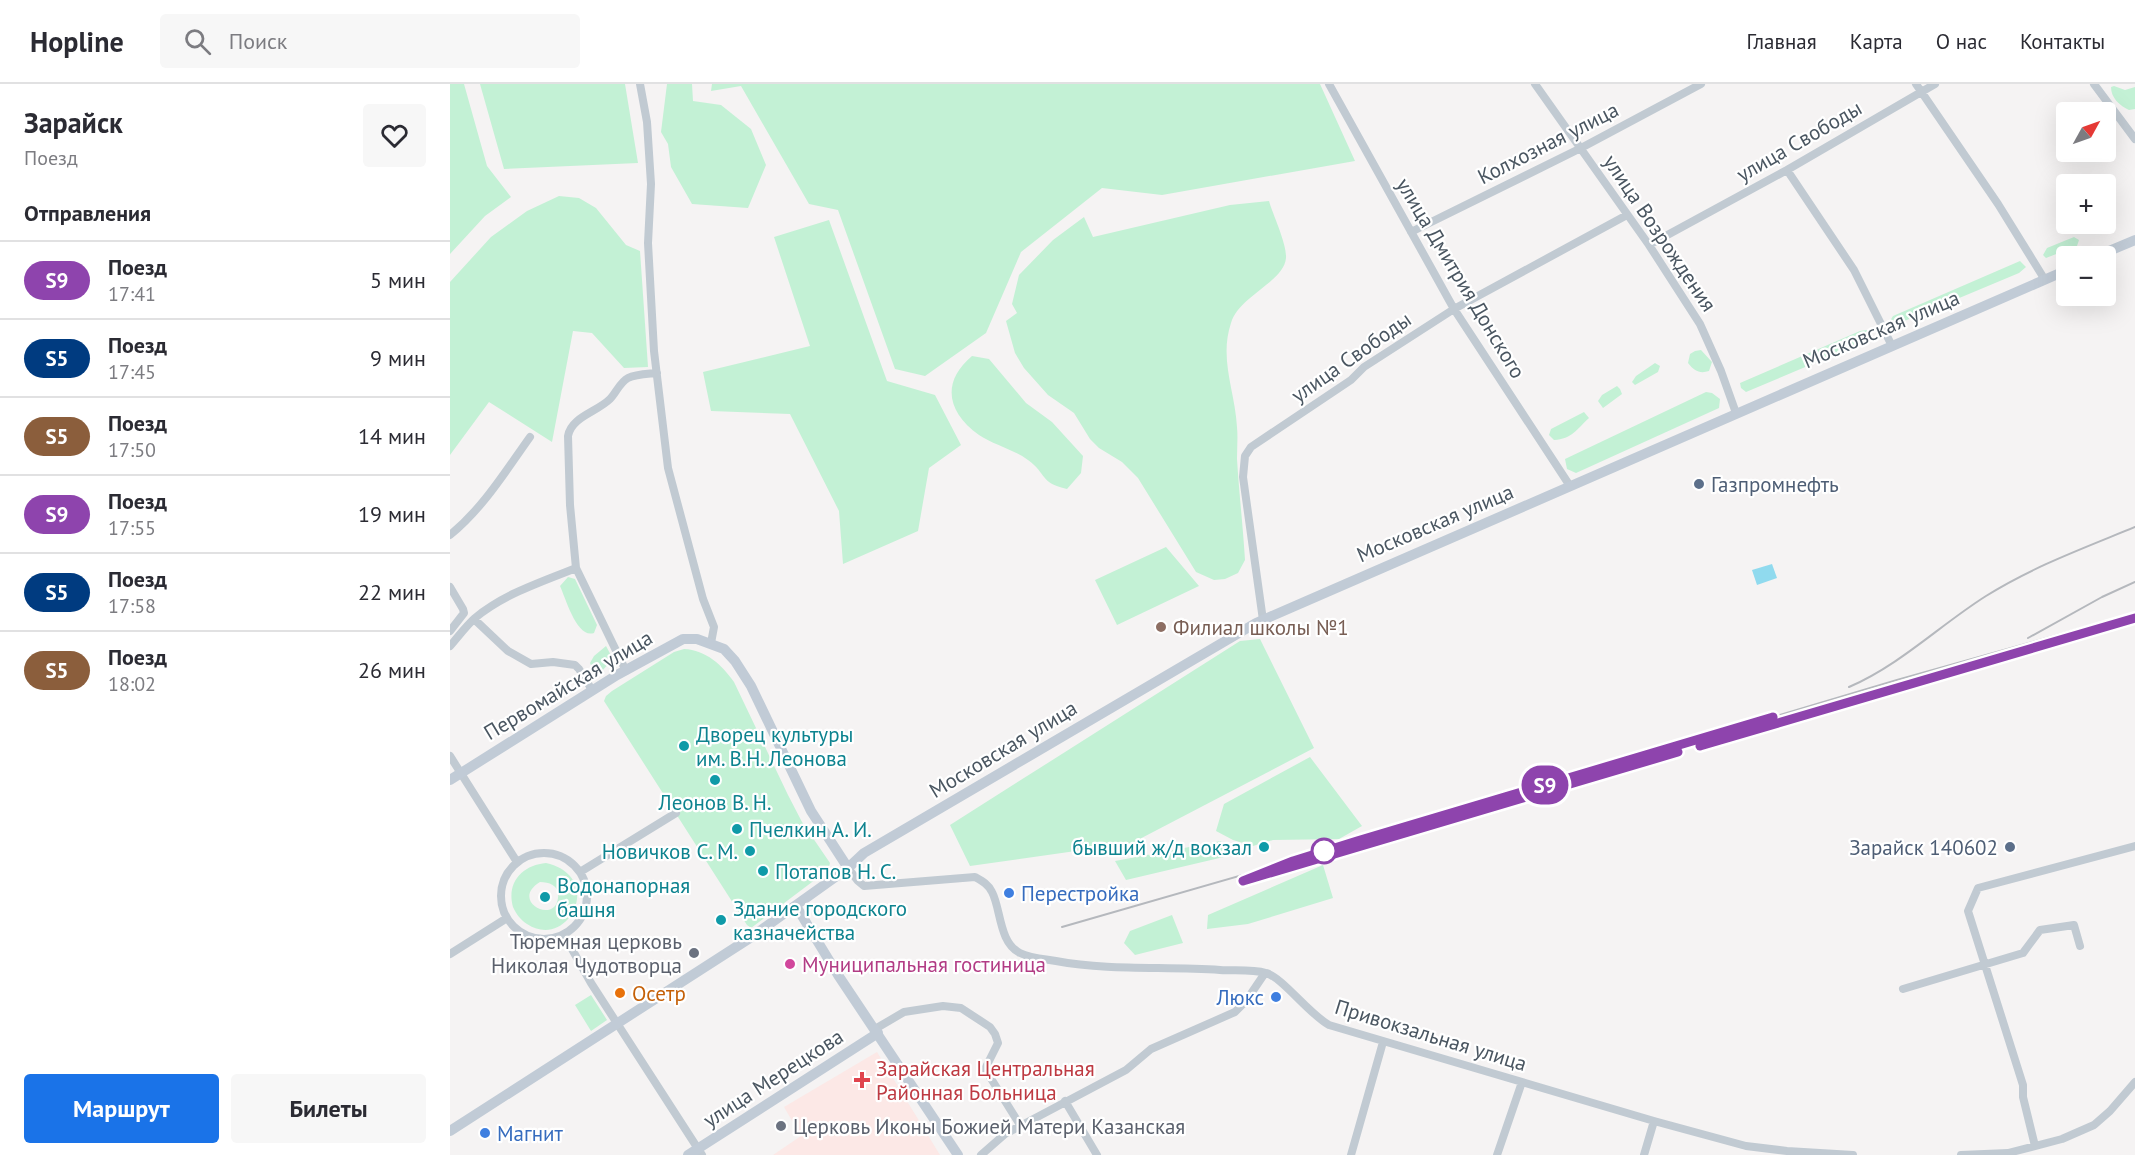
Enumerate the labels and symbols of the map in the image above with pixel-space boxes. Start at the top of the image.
street label: улица Свободы [1731,94,1867,188]
street label: Колхозная улица [1473,96,1623,190]
north arrow [2056,102,2116,162]
street label: улица Возрождения [1597,149,1723,317]
street label: улица Дмитрия Донского [1390,173,1532,383]
street label: Московская улица [1798,284,1964,374]
street label: улица Свободы [1286,306,1416,408]
place label: Газпромнефть [1711,471,1839,498]
marker: Газпромнефть [1692,477,1706,491]
street label: Московская улица [1352,478,1518,568]
place label: Филиал школы №1 [1173,614,1349,641]
marker: Филиал школы №1 [1154,620,1168,634]
street label: Первомайская улица [479,624,657,746]
street label: Московская улица [924,694,1082,804]
place label: Дворец культуры им. В.Н. Леонова [696,721,853,772]
marker: Дворец культуры им. В.Н. Леонова [677,739,691,753]
line badge: S9 [1518,766,1572,804]
marker: Леонов В. Н. [708,773,722,787]
place label: Леонов В. Н. [658,789,771,816]
place label: Пчелкин А. И. [749,816,872,843]
marker: Пчелкин А. И. [730,822,744,836]
place label: бывший ж/д вокзал [1072,834,1252,861]
place label: Зарайск 140602 [1849,834,1998,861]
place label: Новичков С. М. [602,838,738,865]
unlabelled marker [1311,838,1337,864]
marker: бывший ж/д вокзал [1257,840,1271,854]
marker: Зарайск 140602 [2003,840,2017,854]
marker: Новичков С. М. [743,844,757,858]
place label: Потапов Н. С. [775,858,896,885]
marker: Потапов Н. С. [756,864,770,878]
place label: Водонапорная башня [557,872,690,923]
place label: Перестройка [1021,880,1139,907]
marker: Перестройка [1002,886,1016,900]
marker: Водонапорная башня [538,890,552,904]
place label: Здание городского казначейства [733,895,907,946]
marker: Здание городского казначейства [714,913,728,927]
place label: Тюремная церковь Николая Чудотворца [491,928,682,979]
marker: Тюремная церковь Николая Чудотворца [687,946,701,960]
place label: Муниципальная гостиница [802,951,1046,978]
marker: Муниципальная гостиница [783,957,797,971]
place label: Осетр [632,980,686,1007]
place label: Люкс [1216,984,1264,1011]
marker: Осетр [613,986,627,1000]
marker: Люкс [1269,990,1283,1004]
street label: Привокзальная улица [1332,993,1530,1077]
street label: улица Мерецкова [698,1023,848,1133]
place label: Зарайская Центральная Районная Больница [876,1055,1095,1106]
marker: Зарайская Центральная Районная Больница [853,1071,871,1089]
place label: Церковь Иконы Божией Матери Казанская [793,1113,1185,1140]
marker: Церковь Иконы Божией Матери Казанская [774,1119,788,1133]
place label: Магнит [497,1120,564,1147]
marker: Магнит [478,1126,492,1140]

